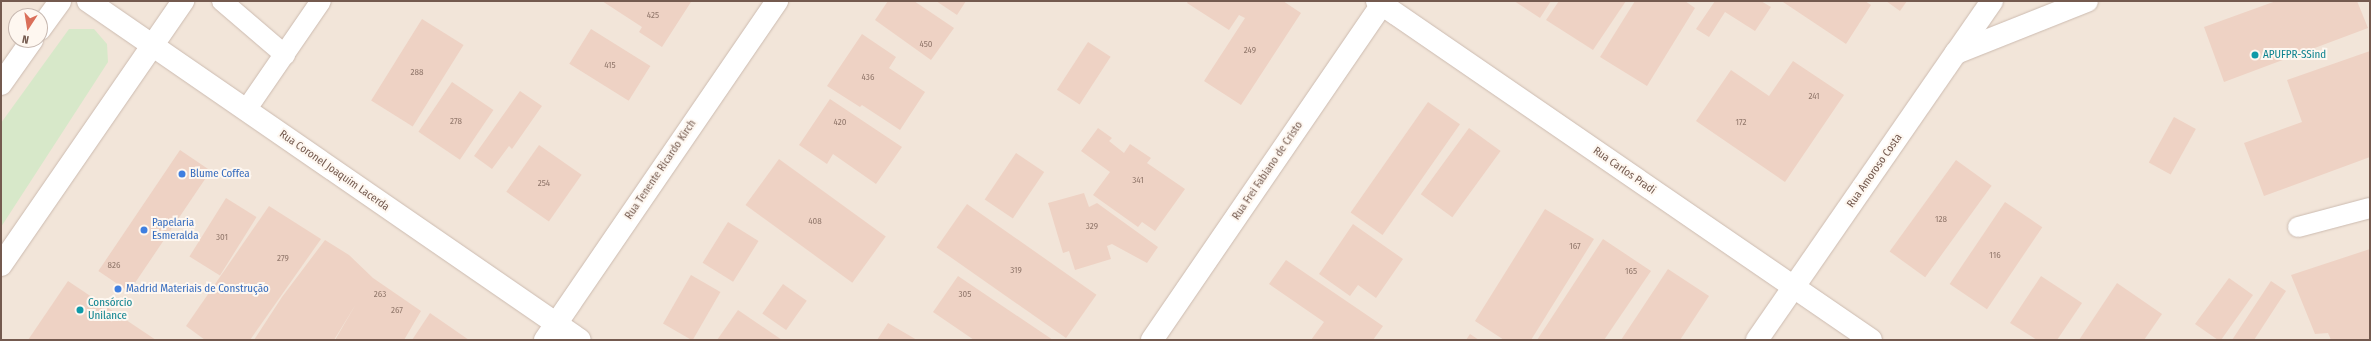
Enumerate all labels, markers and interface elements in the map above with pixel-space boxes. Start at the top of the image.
north arrow [8,8,48,48]
house number: 425 [647,10,659,20]
text: N [21,32,30,46]
house number: 450 [919,39,933,49]
house number: 249 [1244,45,1256,55]
place label: APUFPR-SSind [2263,48,2326,62]
marker: APUFPR-SSind [2250,50,2260,60]
house number: 415 [604,60,616,70]
house number: 288 [411,67,423,77]
house number: 436 [862,72,874,82]
house number: 241 [1808,91,1820,101]
house number: 278 [450,116,462,126]
house number: 420 [834,117,846,127]
house number: 172 [1735,117,1747,127]
street label: Rua Tenente Ricardo Kirch [623,118,699,222]
street label: Rua Frei Fabiano de Cristo [1230,119,1306,223]
street label: Rua Coronel Joaquim Lacerda [276,128,392,214]
street label: Rua Amoroso Costa [1845,132,1905,210]
street label: Rua Carlos Pradi [1590,145,1658,197]
place label: Blume Coffea [190,167,250,181]
marker: Blume Coffea [177,169,187,179]
house number: 341 [1132,175,1144,185]
house number: 254 [538,178,550,188]
house number: 128 [1935,214,1947,224]
house number: 408 [808,216,822,226]
place label: Papelaria Esmeralda [152,217,199,243]
house number: 329 [1086,221,1098,231]
marker: Papelaria Esmeralda [139,225,149,235]
house number: 301 [216,232,228,242]
house number: 167 [1569,241,1581,251]
house number: 116 [1989,250,2001,260]
house number: 279 [277,253,289,263]
house number: 826 [108,260,120,270]
house number: 319 [1010,265,1022,275]
house number: 165 [1625,266,1637,276]
place label: Madrid Materiais de Construção [126,282,269,296]
marker: Madrid Materiais de Construção [113,284,123,294]
house number: 263 [374,289,386,299]
house number: 305 [959,289,971,299]
place label: Consórcio Unilance [88,297,132,323]
marker: Consórcio Unilance [75,305,85,315]
house number: 267 [391,305,403,315]

